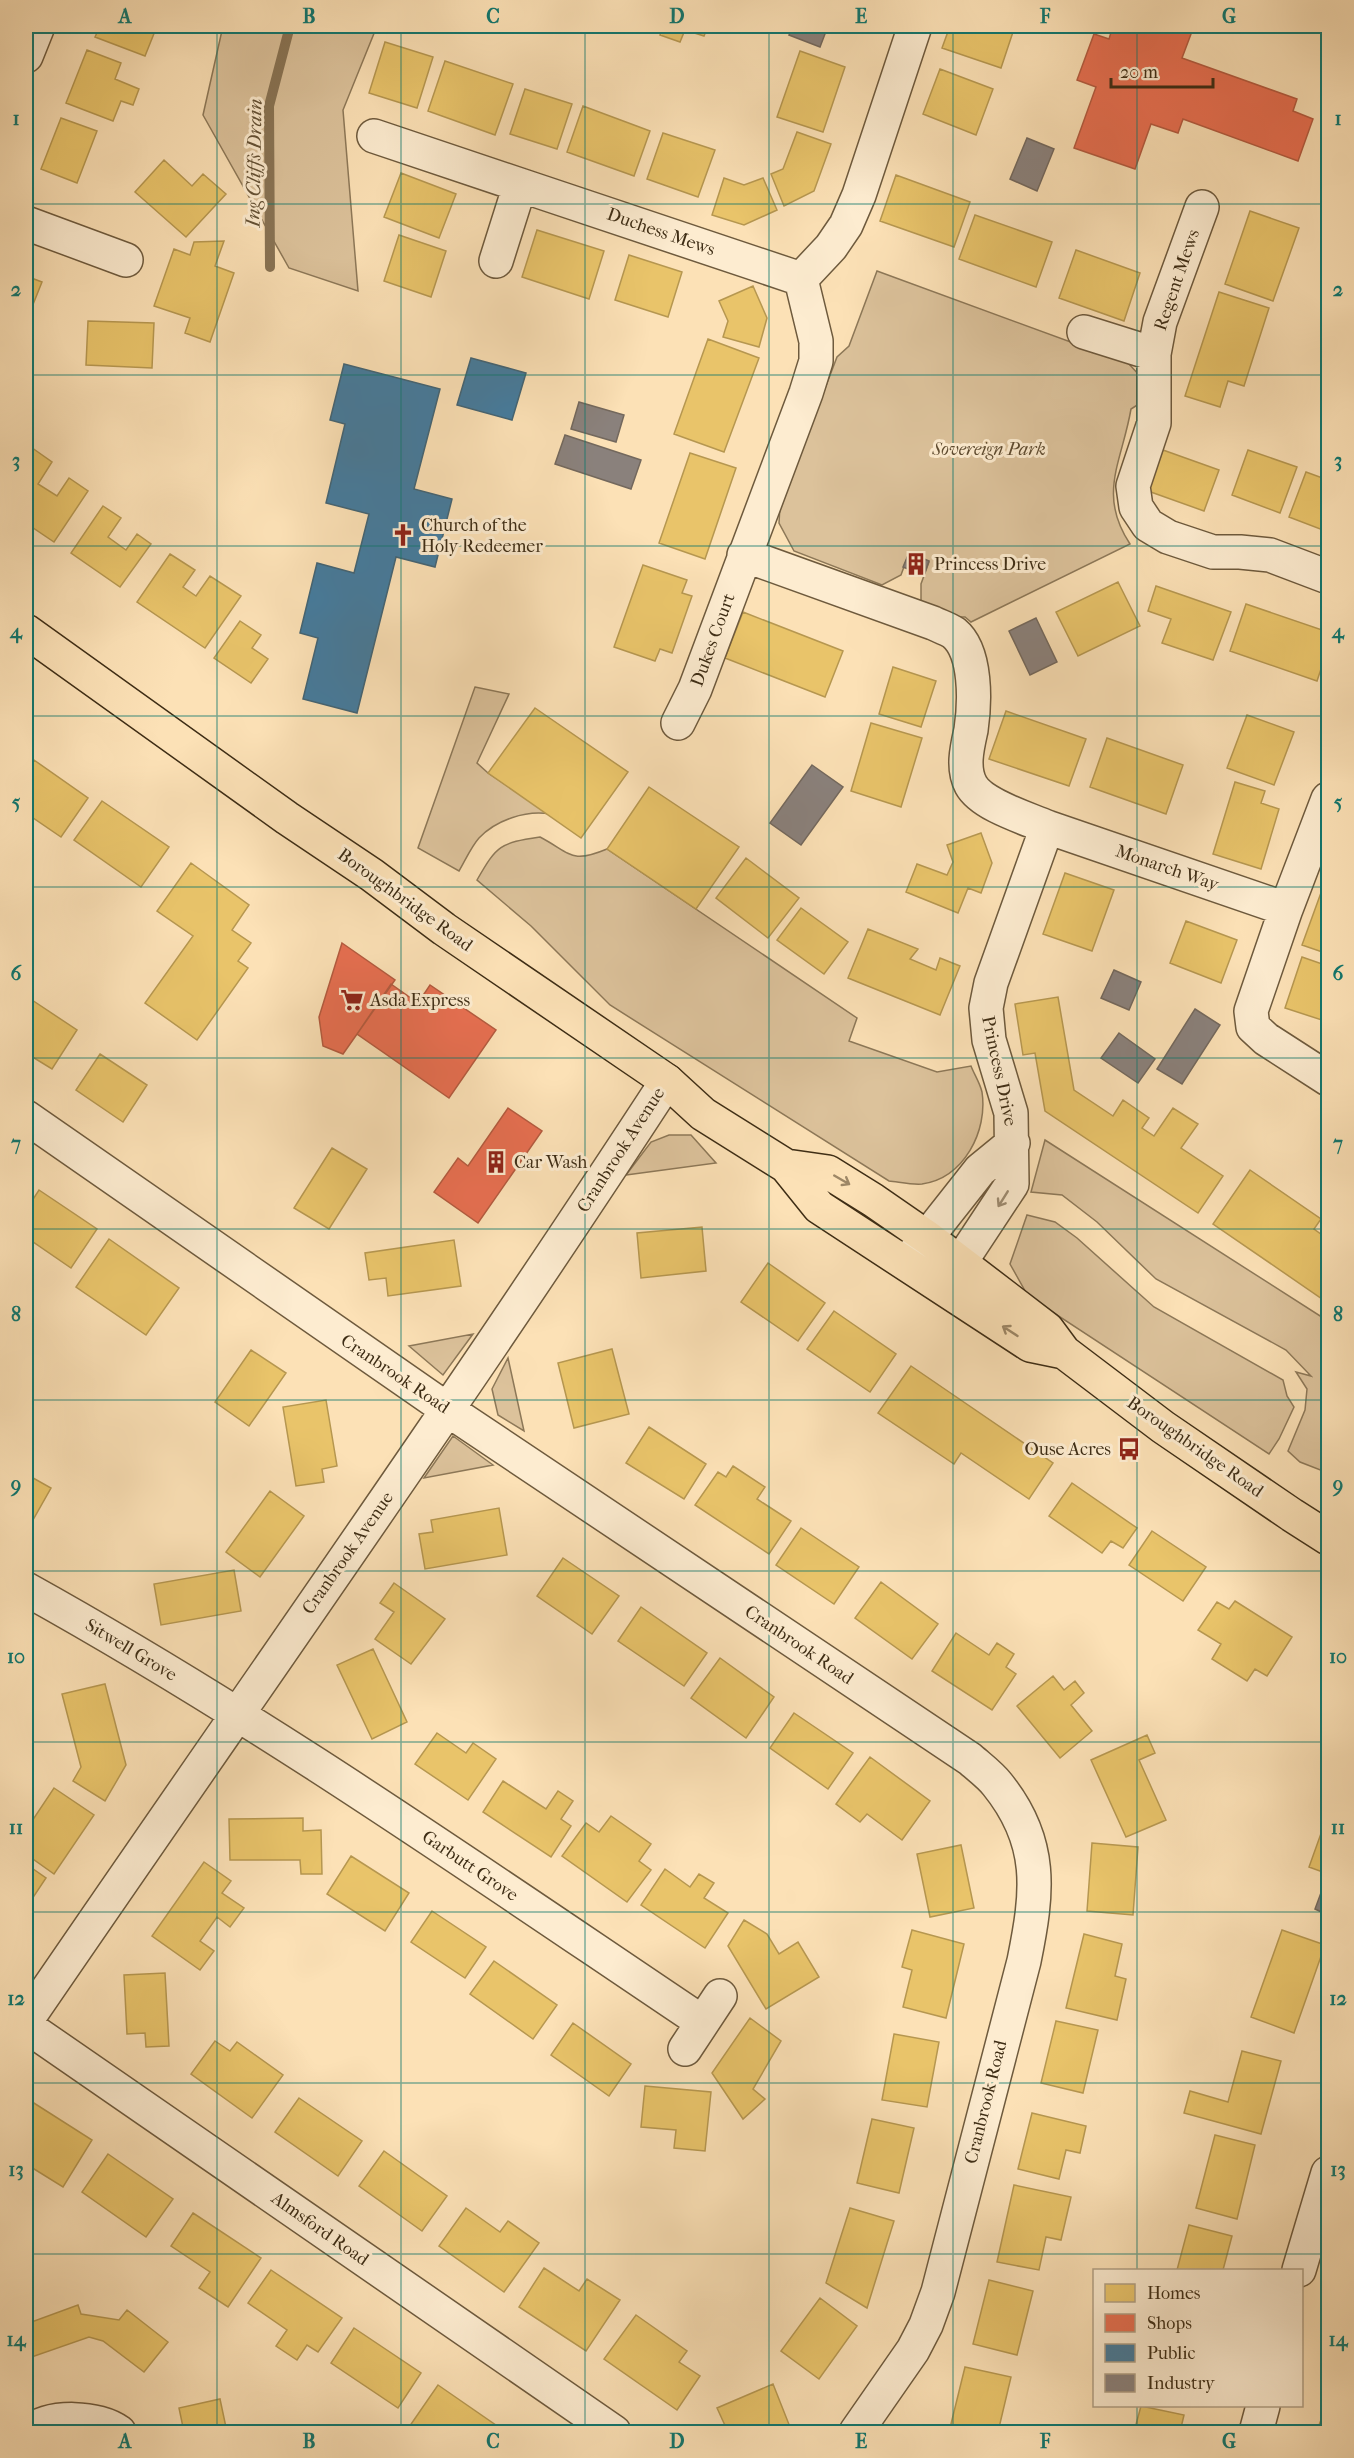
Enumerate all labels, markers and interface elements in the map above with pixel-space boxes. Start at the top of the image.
text: A [117,5,133,28]
text: B [302,5,316,28]
text: C [486,5,500,28]
text: D [669,5,685,28]
text: E [855,5,867,28]
text: F [1039,5,1051,28]
text: G [1222,5,1236,28]
scale bar [1111,51,1213,89]
text: 20 m [1120,62,1158,83]
water label: Ing Cliffs Drain [241,98,267,229]
text: 1 [12,107,20,130]
text: 1 [1334,107,1342,130]
street label: Duchess Mews [604,204,718,260]
street label: Regent Mews [1150,226,1204,333]
text: 2 [11,278,21,301]
text: 2 [1333,278,1343,301]
park label: Sovereign Park [931,439,1046,460]
text: 3 [12,449,20,472]
text: 3 [1334,449,1342,472]
place label: Church of the Holy Redeemer [421,515,543,557]
church icon: Church of the Holy Redeemer [390,522,416,548]
building icon: Princess Drive [903,551,929,577]
place label: Princess Drive [934,554,1046,575]
street label: Dukes Court [686,590,740,690]
text: 4 [9,620,23,644]
text: 4 [1331,620,1345,644]
text: 5 [12,791,21,814]
text: 5 [1334,791,1343,814]
street label: Monarch Way [1113,841,1223,896]
street label: Boroughbridge Road [334,844,477,956]
text: 6 [11,962,23,985]
text: 6 [1333,962,1345,985]
supermarket icon: Asda Express [339,987,365,1013]
place label: Asda Express [369,990,470,1011]
street label: Princess Drive [977,1014,1021,1128]
street label: Cranbrook Avenue [573,1084,669,1216]
text: 7 [10,1132,21,1155]
text: 7 [1332,1132,1343,1155]
building icon: Car Wash [483,1149,509,1175]
place label: Car Wash [514,1152,587,1173]
one-way arrow [833,1174,850,1186]
one-way arrow [997,1190,1009,1207]
text: 8 [11,1303,21,1326]
text: 8 [1333,1303,1343,1326]
one-way arrow [1002,1325,1019,1337]
street label: Cranbrook Road [337,1330,454,1418]
street label: Boroughbridge Road [1123,1392,1267,1502]
bus stop icon: Ouse Acres [1116,1436,1142,1462]
place label: Ouse Acres [1024,1439,1111,1460]
text: 9 [10,1474,21,1497]
text: 9 [1332,1474,1343,1497]
street label: Cranbrook Avenue [298,1488,398,1618]
street label: Cranbrook Road [741,1601,858,1689]
street label: Sitwell Grove [81,1614,181,1686]
text: 10 [7,1645,25,1668]
text: 10 [1329,1645,1347,1668]
text: 11 [9,1816,23,1839]
text: 11 [1331,1816,1345,1839]
street label: Garbutt Grove [418,1826,522,1906]
text: 12 [7,1987,25,2010]
text: 12 [1329,1987,1347,2010]
street label: Cranbrook Road [961,2038,1012,2166]
text: 13 [8,2158,24,2181]
text: 13 [1330,2158,1346,2181]
street label: Almsford Road [266,2187,373,2270]
legend [1093,2269,1303,2407]
text: Homes [1147,2283,1201,2304]
text: Shops [1147,2313,1192,2334]
text: 14 [7,2328,27,2352]
text: 14 [1329,2328,1349,2352]
text: Public [1147,2343,1195,2364]
text: Industry [1147,2373,1216,2394]
text: A [117,2430,133,2453]
text: B [302,2430,316,2453]
text: C [486,2430,500,2453]
text: D [669,2430,685,2453]
text: E [855,2430,867,2453]
text: F [1039,2430,1051,2453]
text: G [1222,2430,1236,2453]

